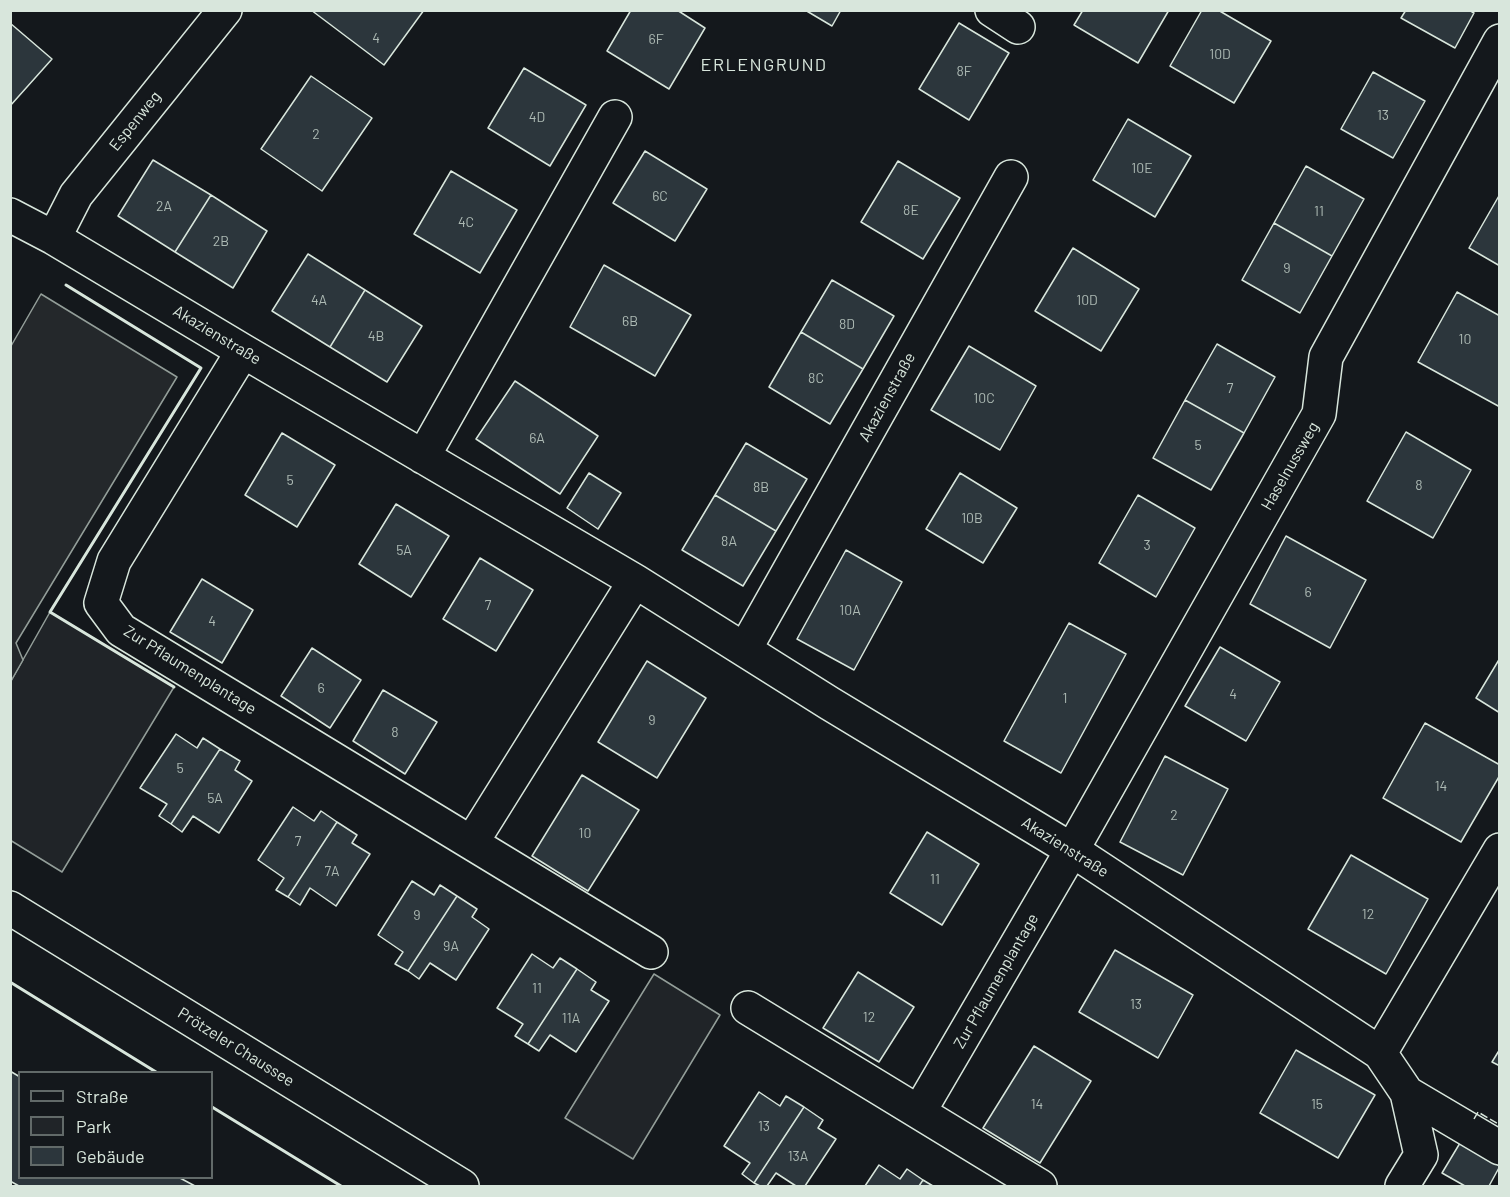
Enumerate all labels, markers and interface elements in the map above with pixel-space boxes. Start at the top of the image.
house number: 4 [372,30,380,46]
house number: 6F [648,31,664,47]
house number: 10D [1209,46,1231,62]
district label: ERLENGRUND [701,54,827,76]
house number: 8F [956,63,972,79]
street label: Espenweg [105,87,165,155]
house number: 13 [1377,107,1389,123]
house number: 4D [529,109,545,125]
house number: 2 [312,126,320,142]
house number: 10E [1131,160,1153,176]
house number: 6C [652,188,668,204]
house number: 2A [156,198,172,214]
house number: 8E [903,202,919,218]
house number: 11 [1314,203,1324,219]
house number: 4C [458,214,474,230]
house number: 2B [213,233,229,249]
house number: 9 [1283,260,1291,276]
house number: 4A [311,292,327,308]
house number: 10D [1076,292,1098,308]
street label: Akazienstraße [170,301,264,369]
house number: 6B [622,313,638,329]
house number: 8D [839,316,855,332]
house number: 4B [368,328,384,344]
house number: 10 [1459,331,1471,347]
street label: Akazienstraße [855,349,919,445]
house number: 8C [808,370,824,386]
house number: 7 [1227,380,1233,396]
house number: 10C [973,390,995,406]
street label: Haselnussweg [1257,418,1323,514]
house number: 6A [529,430,545,446]
house number: 5 [1194,437,1202,453]
house number: 5 [286,472,294,488]
house number: 8 [1415,477,1423,493]
house number: 8B [753,479,769,495]
house number: 10B [961,510,983,526]
house number: 8A [721,533,737,549]
house number: 3 [1143,537,1151,553]
house number: 5A [396,542,412,558]
house number: 6 [1304,584,1312,600]
house number: 7 [485,597,491,613]
house number: 10A [839,602,861,618]
house number: 4 [208,613,216,629]
street label: Zur Pflaumenplantage [120,621,260,719]
house number: 6 [317,680,325,696]
house number: 4 [1229,686,1237,702]
house number: 1 [1063,690,1067,706]
house number: 9 [648,712,656,728]
house number: 8 [391,724,399,740]
house number: 5 [176,760,184,776]
house number: 14 [1435,778,1447,794]
house number: 5A [207,790,223,806]
house number: 2 [1170,807,1178,823]
street label: Akazienstraße [1018,813,1112,881]
house number: 10 [579,825,591,841]
house number: 7 [295,833,301,849]
house number: 7A [324,863,340,879]
house number: 11 [930,871,940,887]
house number: 12 [1362,906,1374,922]
house number: 9 [413,907,421,923]
street label: Zur Pflaumenplantage [950,910,1042,1052]
house number: 9A [443,938,459,954]
house number: 11 [532,980,542,996]
house number: 13 [1130,996,1142,1012]
street label: Prötzeler Chaussee [174,1003,298,1091]
house number: 12 [863,1009,875,1025]
house number: 11A [562,1010,580,1026]
legend [18,1071,213,1179]
text: Straße [76,1085,128,1107]
house number: 14 [1031,1096,1043,1112]
house number: 15 [1311,1096,1323,1112]
text: Park [76,1115,111,1137]
house number: 13 [758,1118,770,1134]
text: Gebäude [76,1145,145,1167]
house number: 13A [788,1148,808,1164]

